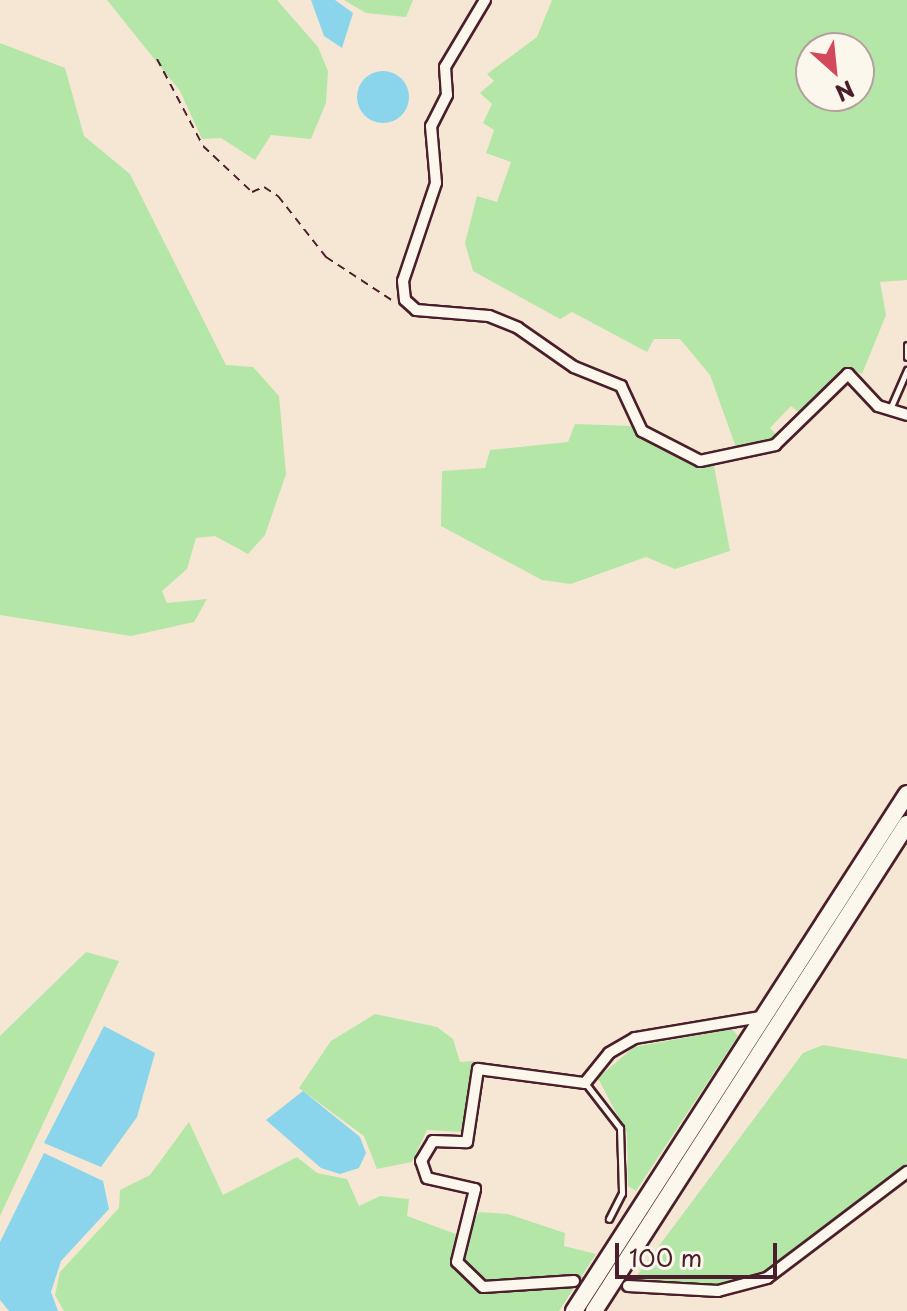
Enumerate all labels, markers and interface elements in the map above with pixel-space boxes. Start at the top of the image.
north arrow [795,32,875,112]
text: N [830,73,860,111]
scale bar [619,1227,781,1277]
text: 100 m [629,1239,702,1275]

